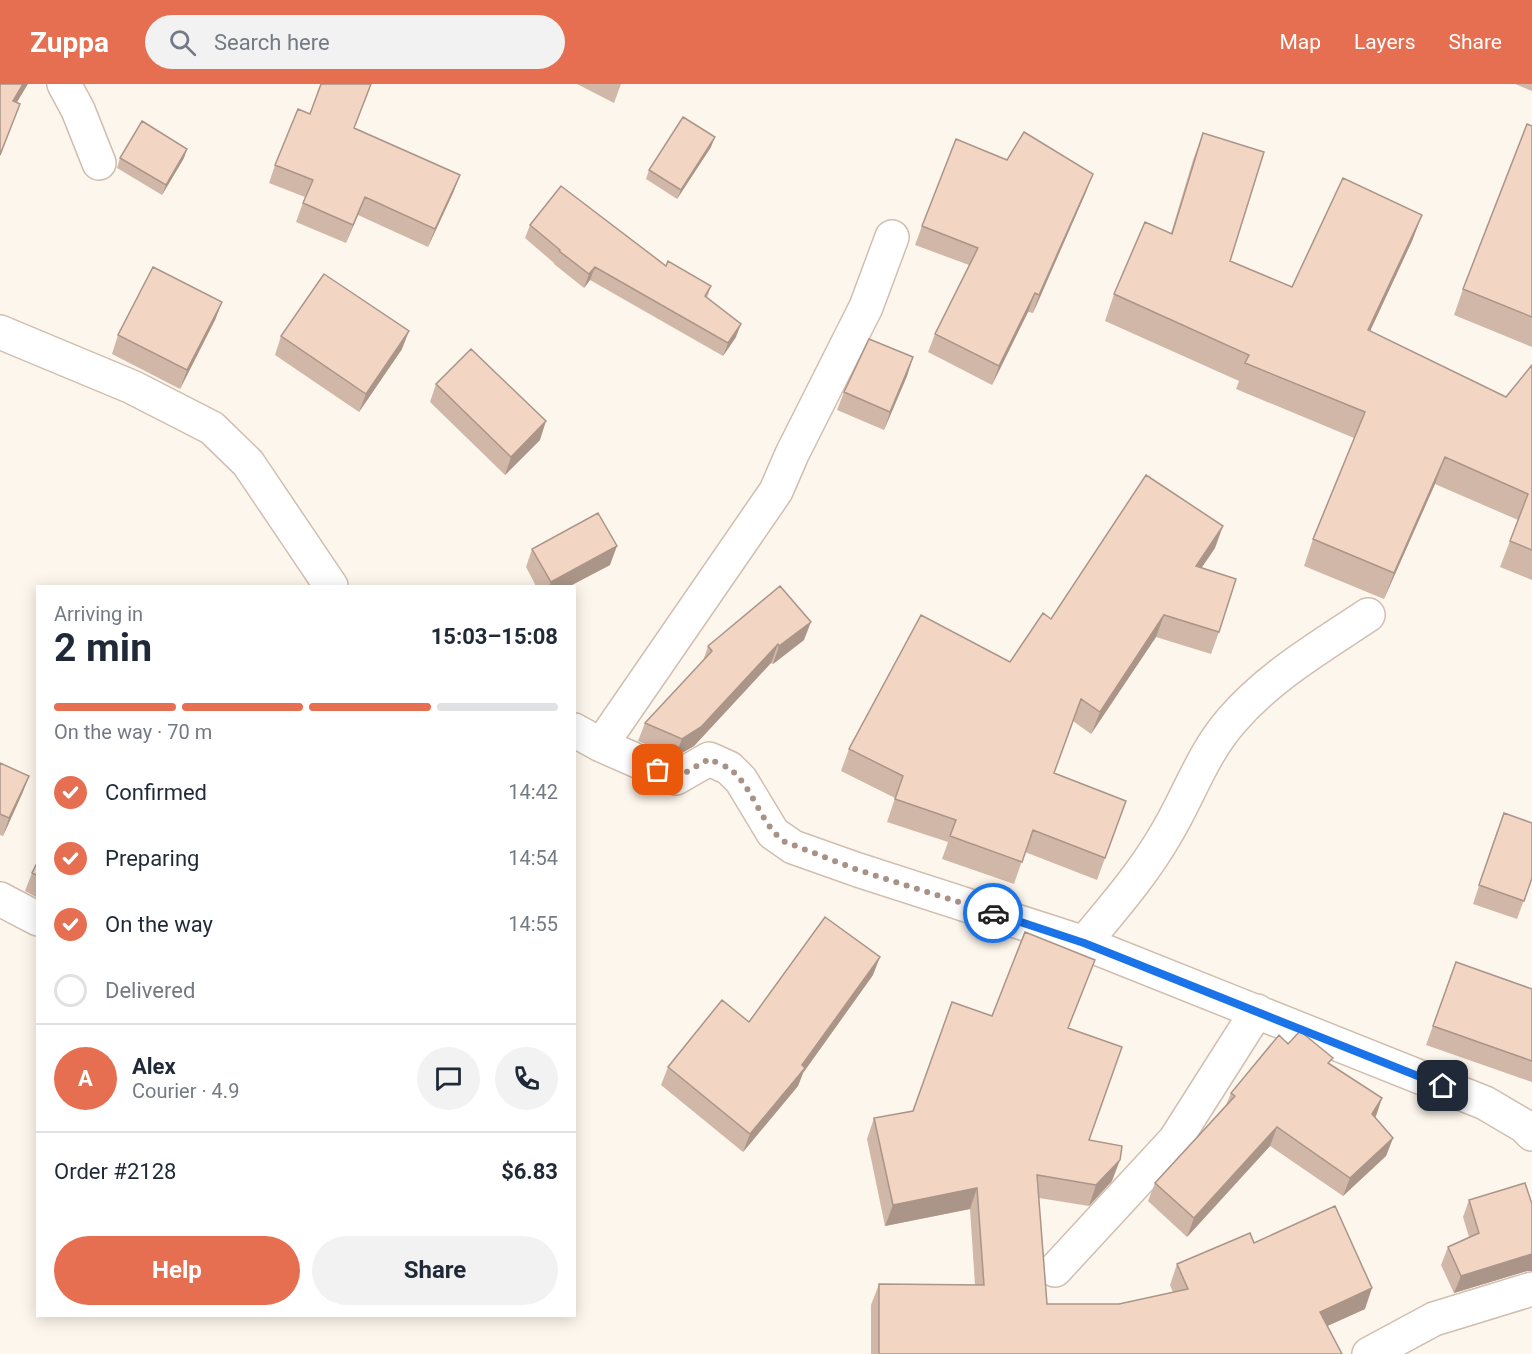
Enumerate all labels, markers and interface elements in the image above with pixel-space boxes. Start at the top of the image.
search box [145,15,565,69]
text: Zuppa [30,26,109,59]
icon: search [166,26,199,59]
text: Search here [214,30,330,55]
text: Map [1279,30,1321,54]
text: Layers [1354,30,1415,54]
text: Share [1448,30,1502,54]
text: Arriving in [54,602,143,626]
text: 15:03–15:08 [431,624,558,649]
text: 2 min [54,625,152,671]
text: On the way · 70 m [54,720,212,744]
pin [632,744,683,795]
icon: bag [641,753,674,786]
icon: check [54,776,87,809]
text: Confirmed [105,780,207,805]
text: 14:42 [508,780,558,804]
icon: check [54,842,87,875]
text: Preparing [105,846,199,871]
text: 14:54 [508,846,558,870]
courier [963,883,1023,943]
icon: car [977,897,1010,930]
icon: check [54,908,87,941]
text: On the way [105,912,213,937]
text: 14:55 [508,912,558,936]
text: Delivered [105,978,195,1003]
button: chat [417,1047,480,1110]
button: phone [495,1047,558,1110]
text: Alex [132,1054,176,1079]
pin [1417,1060,1468,1111]
text: A [78,1066,93,1091]
icon: home [1426,1069,1459,1102]
text: Courier · 4.9 [132,1079,239,1103]
text: Order #2128 [54,1159,176,1184]
text: $6.83 [501,1159,558,1184]
button: Help [54,1236,300,1305]
button: Share [312,1236,558,1305]

